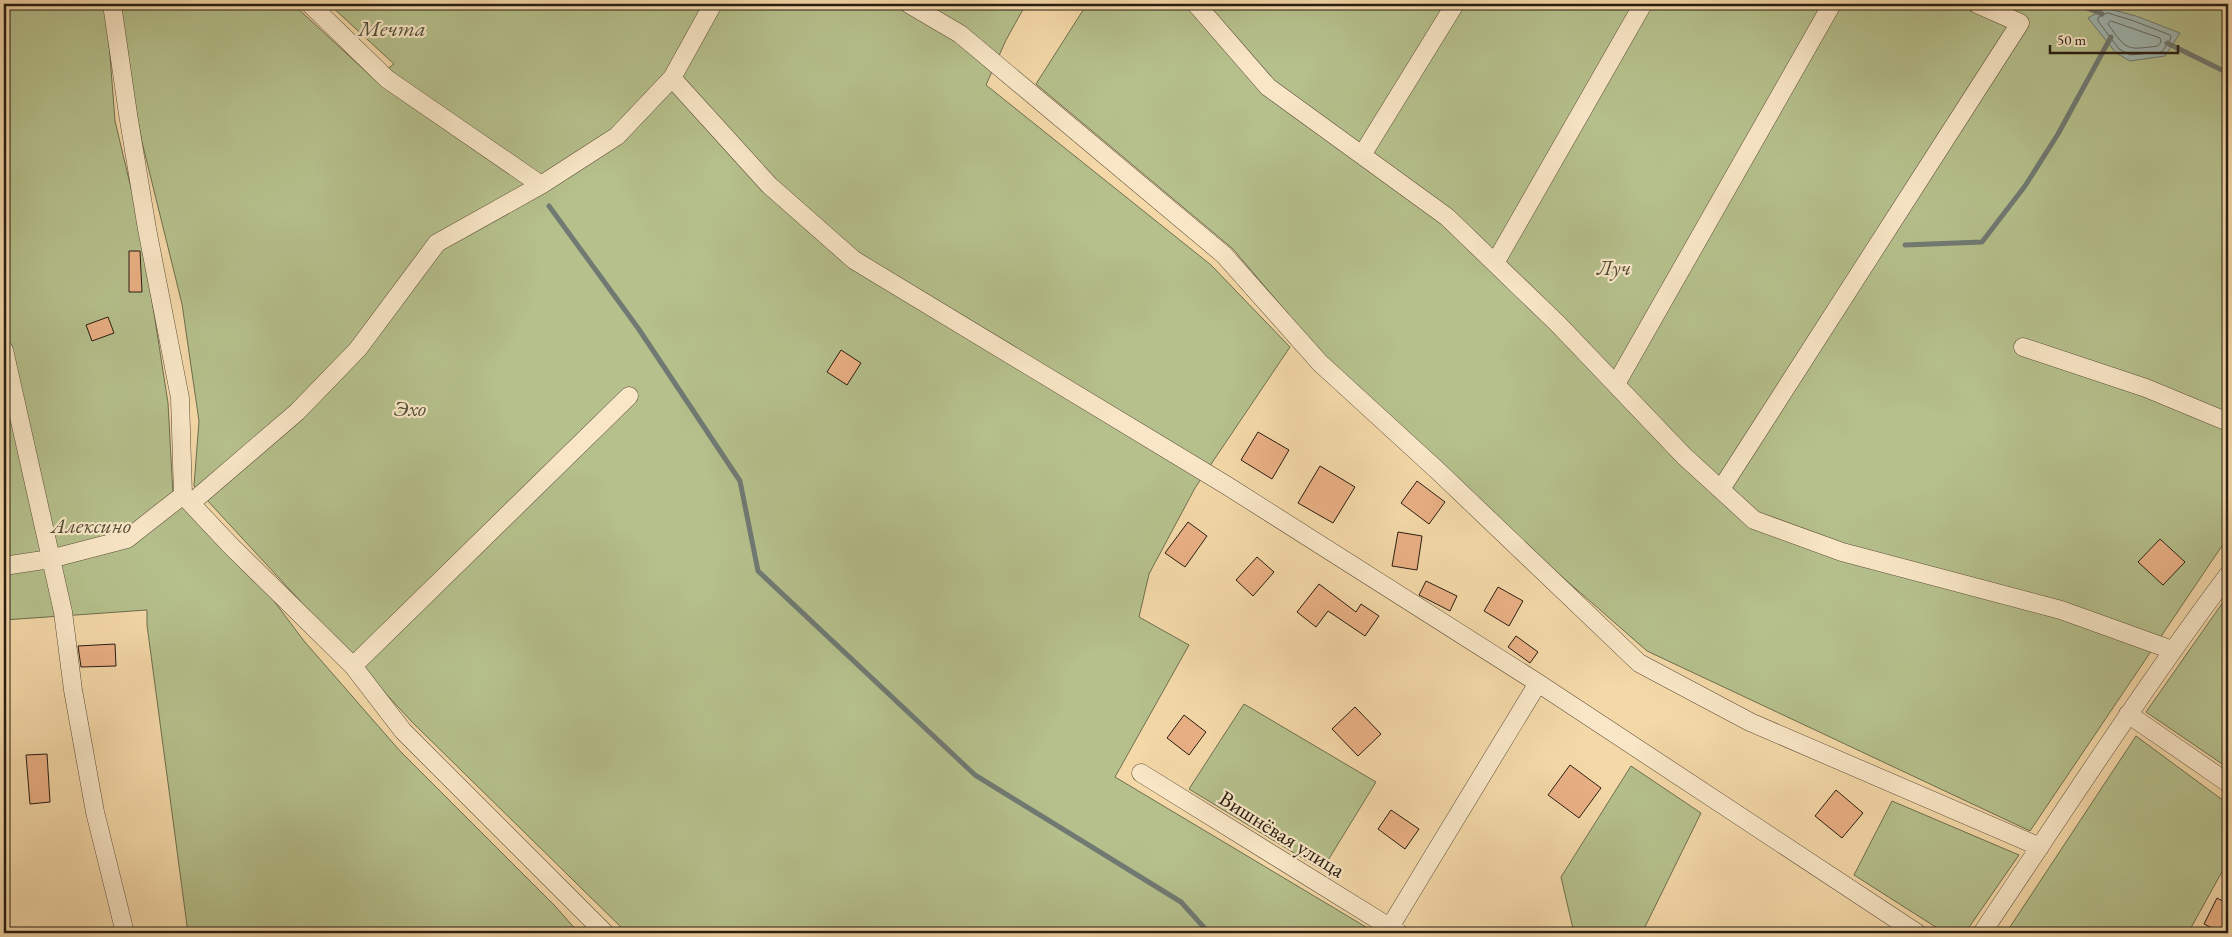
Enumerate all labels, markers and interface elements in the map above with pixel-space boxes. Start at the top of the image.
park label: Мечта [356,14,426,43]
scale bar [2050,22,2177,54]
text: 50 m [2057,30,2086,49]
park label: Луч [1596,253,1631,282]
park label: Эхо [394,394,426,423]
park label: Алексино [49,511,131,540]
street label: Вишнёвая улица [1213,784,1351,884]

